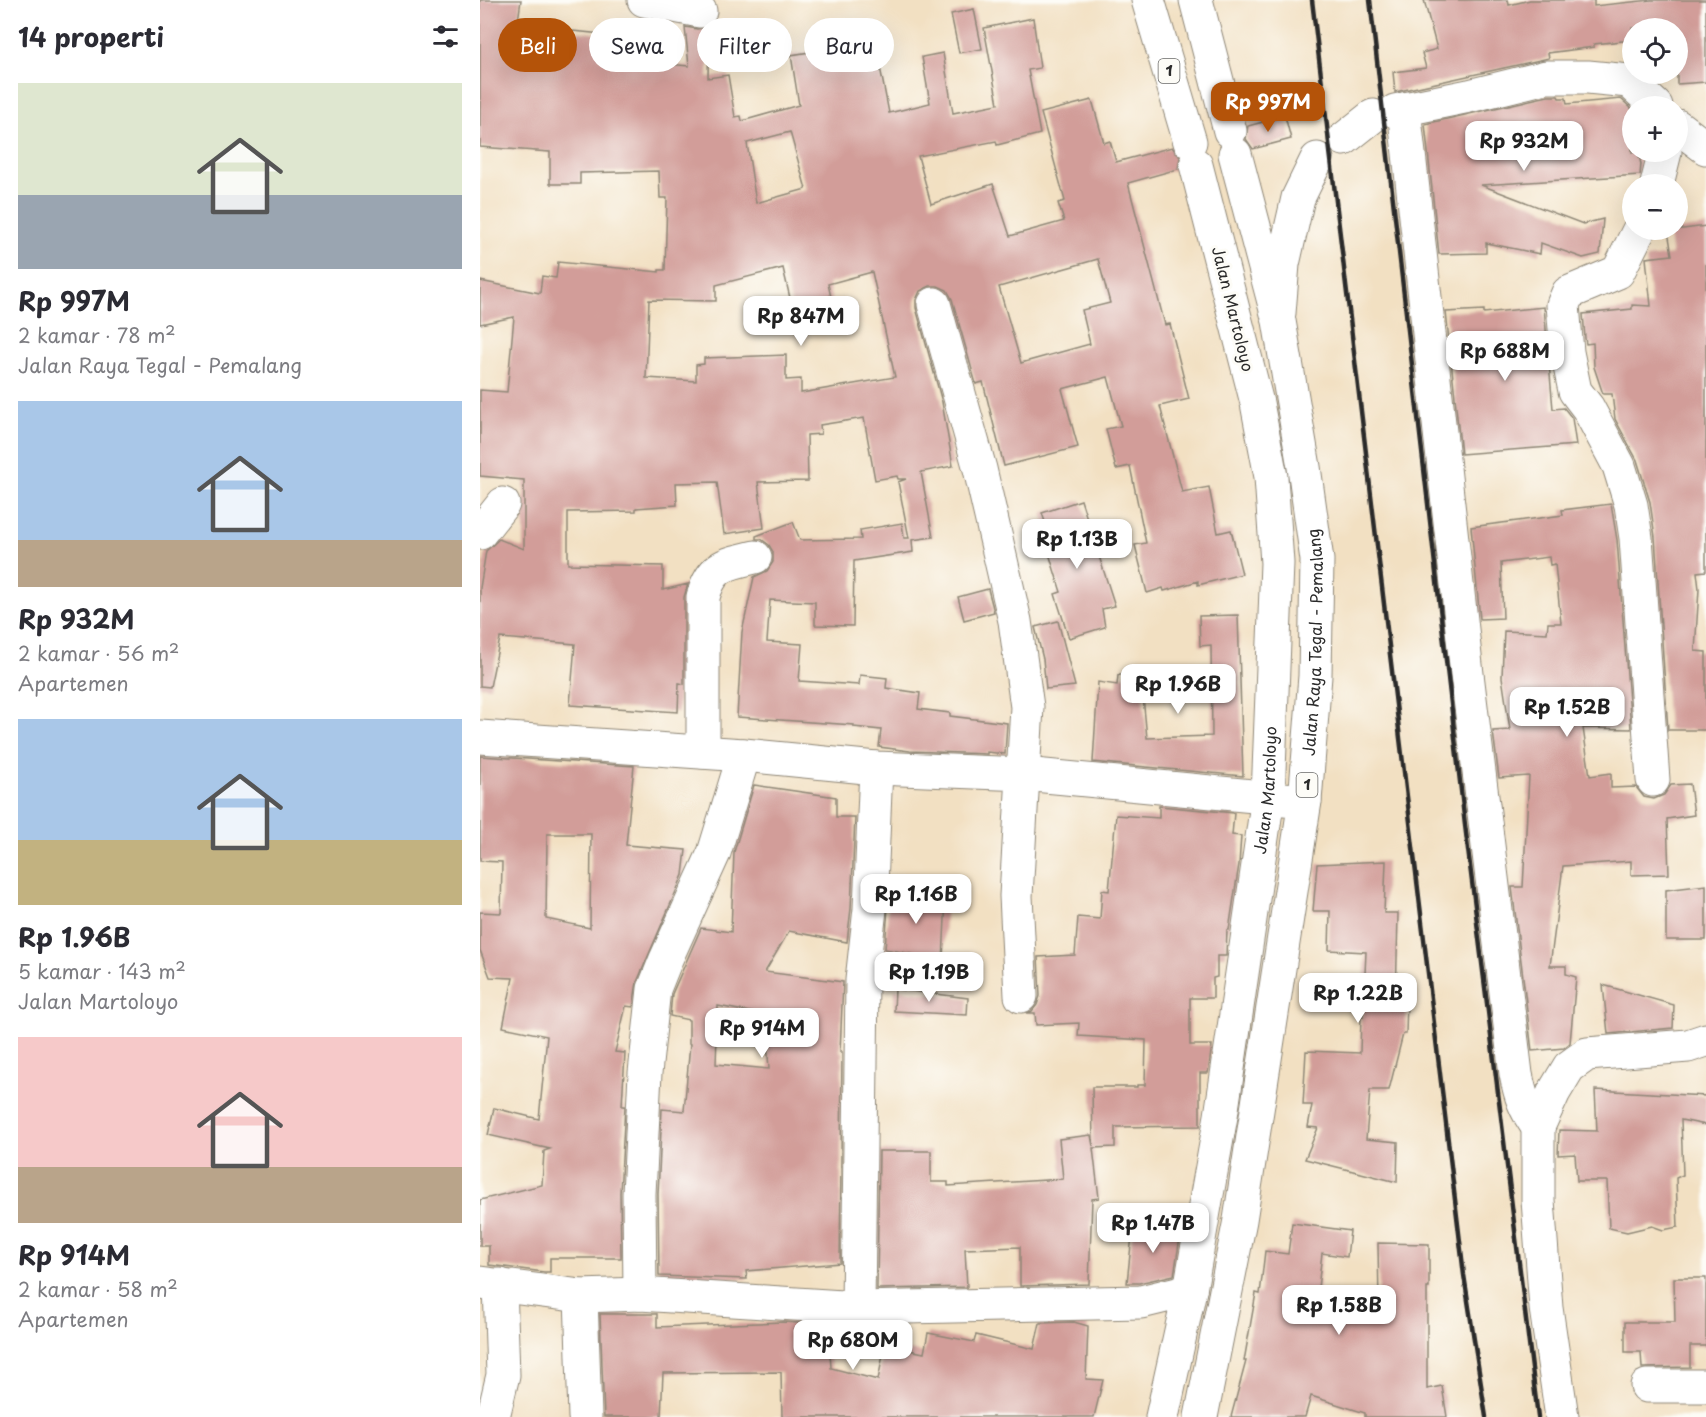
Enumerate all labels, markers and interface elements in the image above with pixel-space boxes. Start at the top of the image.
text: 14 properti [18,17,164,56]
chip: Beli [498,18,577,72]
chip: Sewa [589,18,685,72]
chip: Filter [697,18,792,72]
chip: Baru [804,18,894,72]
map controls [1622,18,1688,240]
button: locate [1622,18,1688,84]
icon: filters [429,20,462,53]
road number: 1 [1158,59,1180,83]
pin: Rp 997M [1213,82,1323,133]
text: Rp 997M [1225,86,1311,116]
button: + [1622,96,1688,162]
pin: Rp 932M [1469,121,1579,172]
icon: home [186,122,294,230]
text: Rp 932M [1479,125,1569,155]
button: − [1622,174,1688,240]
street label: Jalan Martoloyo [1207,244,1261,374]
text: Rp 997M [18,281,130,320]
pin: Rp 847M [746,296,856,347]
text: Rp 847M [757,300,845,330]
text: 2 kamar · 78 m² [18,320,176,350]
pin: Rp 688M [1450,331,1560,382]
text: Rp 688M [1460,335,1550,365]
text: Jalan Raya Tegal - Pemalang [18,350,302,380]
icon: home [186,440,294,548]
pin: Rp 1.13B [1015,519,1139,570]
text: Rp 1.13B [1036,523,1118,553]
street label: Jalan Raya Tegal - Pemalang [1296,527,1328,757]
text: Rp 932M [18,599,134,638]
text: 2 kamar · 56 m² [18,638,179,668]
pin: Rp 1.96B [1116,664,1240,715]
text: Apartemen [18,668,129,698]
text: Rp 1.96B [1135,668,1221,698]
pin: Rp 1.52B [1505,687,1629,738]
text: Rp 1.52B [1524,691,1610,721]
street label: Jalan Martoloyo [1247,726,1282,855]
icon: home [186,758,294,866]
road number: 1 [1296,773,1318,797]
pin: Rp 1.16B [854,874,978,925]
text: Rp 1.16B [874,878,958,908]
text: Rp 1.96B [18,917,130,956]
pin: Rp 1.19B [867,952,991,1003]
text: 5 kamar · 143 m² [18,956,186,986]
text: Rp 1.19B [888,956,970,986]
pin: Rp 1.22B [1296,973,1420,1024]
text: Rp 1.22B [1313,977,1403,1007]
text: Jalan Martoloyo [18,986,178,1016]
pin: Rp 914M [707,1008,817,1059]
text: Rp 914M [719,1012,805,1042]
icon: home [186,1076,294,1184]
pin: Rp 1.47B [1091,1203,1215,1254]
text: Rp 1.47B [1111,1207,1195,1237]
text: Rp 914M [18,1235,130,1274]
text: 2 kamar · 58 m² [18,1274,178,1304]
pin: Rp 1.58B [1277,1285,1401,1336]
text: Rp 1.58B [1296,1289,1382,1319]
text: Apartemen [18,1304,129,1334]
pin: Rp 680M [798,1320,908,1371]
text: Rp 680M [807,1324,899,1354]

